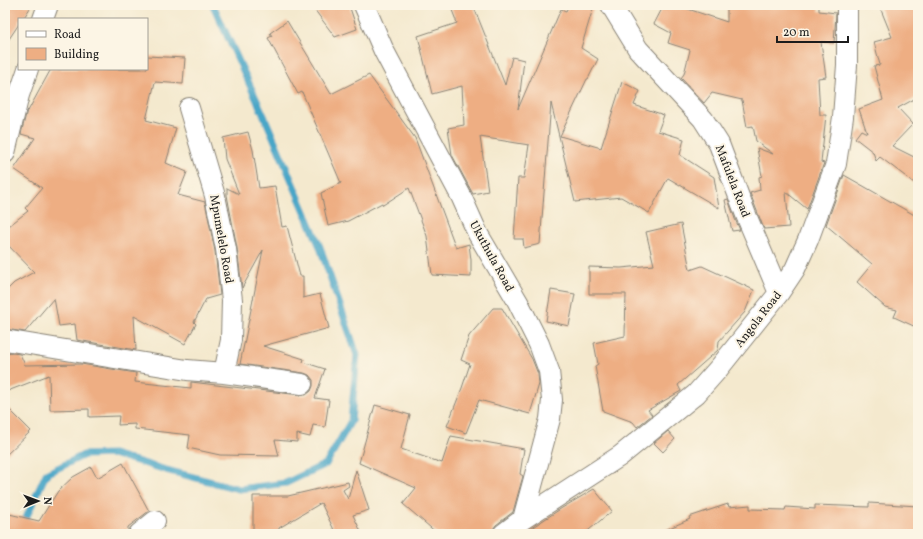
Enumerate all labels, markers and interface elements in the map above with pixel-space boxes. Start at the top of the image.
legend [18,18,148,70]
scale bar [777,18,848,44]
text: 20 m [783,25,810,41]
text: Road [54,27,81,43]
text: Building [54,47,99,63]
street label: Mafulela Road [711,143,753,220]
street label: Mpumelelo Road [205,194,237,285]
street label: Ukuthula Road [465,218,517,295]
street label: Angola Road [732,288,786,351]
north arrow [18,481,58,521]
text: N [39,497,54,505]

